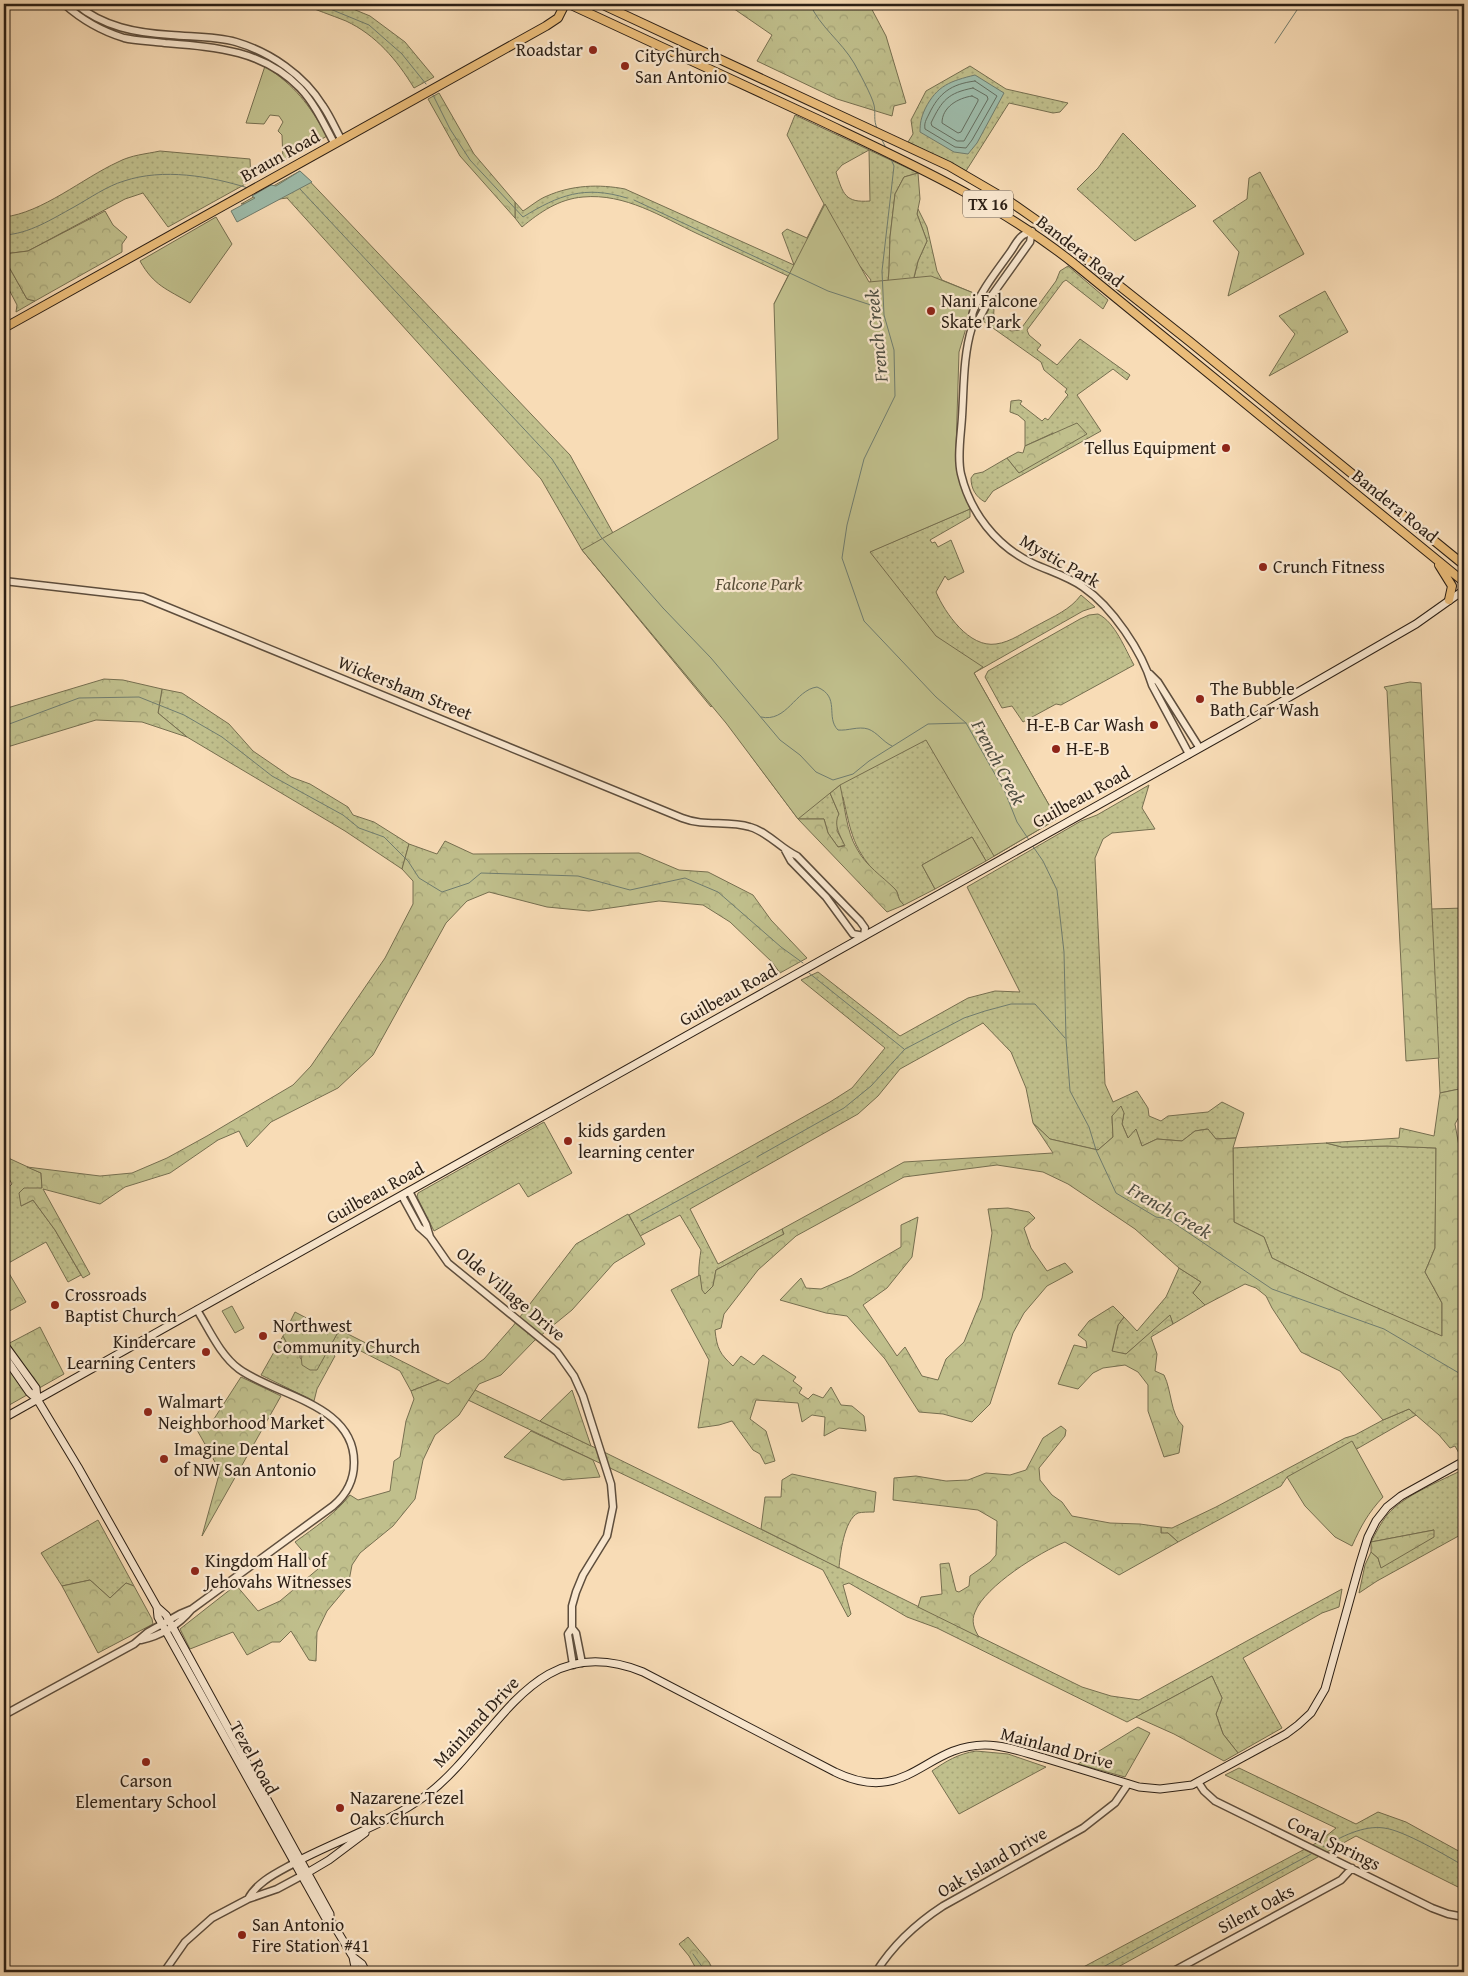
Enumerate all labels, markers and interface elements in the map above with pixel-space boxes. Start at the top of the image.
place label: Roadstar [516,36,584,63]
place label: CityChurch San Antonio [635,42,727,90]
marker: Roadstar [587,44,599,56]
marker: CityChurch San Antonio [619,60,631,72]
street label: Braun Road [235,122,325,189]
road number: TX 16 [963,190,1013,218]
street label: Bandera Road [1031,208,1130,294]
place label: Nani Falcone Skate Park [941,287,1038,335]
water label: French Creek [857,288,895,385]
marker: Nani Falcone Skate Park [925,305,937,317]
place label: Tellus Equipment [1085,434,1217,461]
marker: Tellus Equipment [1220,442,1232,454]
street label: Bandera Road [1346,462,1445,549]
street label: Mystic Park [1015,527,1106,595]
place label: Crunch Fitness [1273,553,1385,580]
marker: Crunch Fitness [1257,561,1269,573]
park label: Falcone Park [715,570,803,597]
street label: Wickersham Street [334,648,477,727]
place label: The Bubble Bath Car Wash [1210,675,1319,723]
marker: The Bubble Bath Car Wash [1194,693,1206,705]
place label: H-E-B Car Wash [1026,711,1144,738]
water label: French Creek [964,713,1033,810]
marker: H-E-B Car Wash [1148,719,1160,731]
place label: H-E-B [1066,735,1110,762]
marker: H-E-B [1050,743,1062,755]
street label: Guilbeau Road [1027,758,1135,835]
street label: Guilbeau Road [674,956,782,1033]
place label: kids garden learning center [578,1117,695,1165]
marker: kids garden learning center [562,1135,574,1147]
street label: Guilbeau Road [321,1154,429,1231]
water label: French Creek [1122,1174,1218,1246]
street label: Olde Village Drive [451,1240,572,1347]
place label: Crossroads Baptist Church [65,1281,177,1329]
marker: Crossroads Baptist Church [49,1299,61,1311]
place label: Northwest Community Church [273,1312,420,1360]
place label: Kindercare Learning Centers [67,1328,196,1376]
marker: Northwest Community Church [257,1330,269,1342]
marker: Kindercare Learning Centers [200,1346,212,1358]
place label: Walmart Neighborhood Market [158,1388,325,1436]
marker: Walmart Neighborhood Market [142,1406,154,1418]
place label: Imagine Dental of NW San Antonio [174,1435,316,1483]
marker: Imagine Dental of NW San Antonio [158,1453,170,1465]
place label: Kingdom Hall of Jehovahs Witnesses [203,1547,352,1595]
marker: Kingdom Hall of Jehovahs Witnesses [189,1565,201,1577]
street label: Mainland Drive [426,1670,525,1773]
street label: Tezel Road [223,1716,286,1800]
street label: Mainland Drive [998,1719,1117,1776]
marker: Carson Elementary School [140,1756,152,1768]
place label: Carson Elementary School [75,1767,217,1815]
place label: Nazarene Tezel Oaks Church [350,1784,464,1832]
marker: Nazarene Tezel Oaks Church [334,1802,346,1814]
street label: Coral Springs [1283,1808,1385,1877]
street label: Oak Island Drive [932,1819,1052,1904]
street label: Silent Oaks [1213,1877,1299,1940]
place label: San Antonio Fire Station #41 [252,1911,370,1959]
marker: San Antonio Fire Station #41 [236,1929,248,1941]

